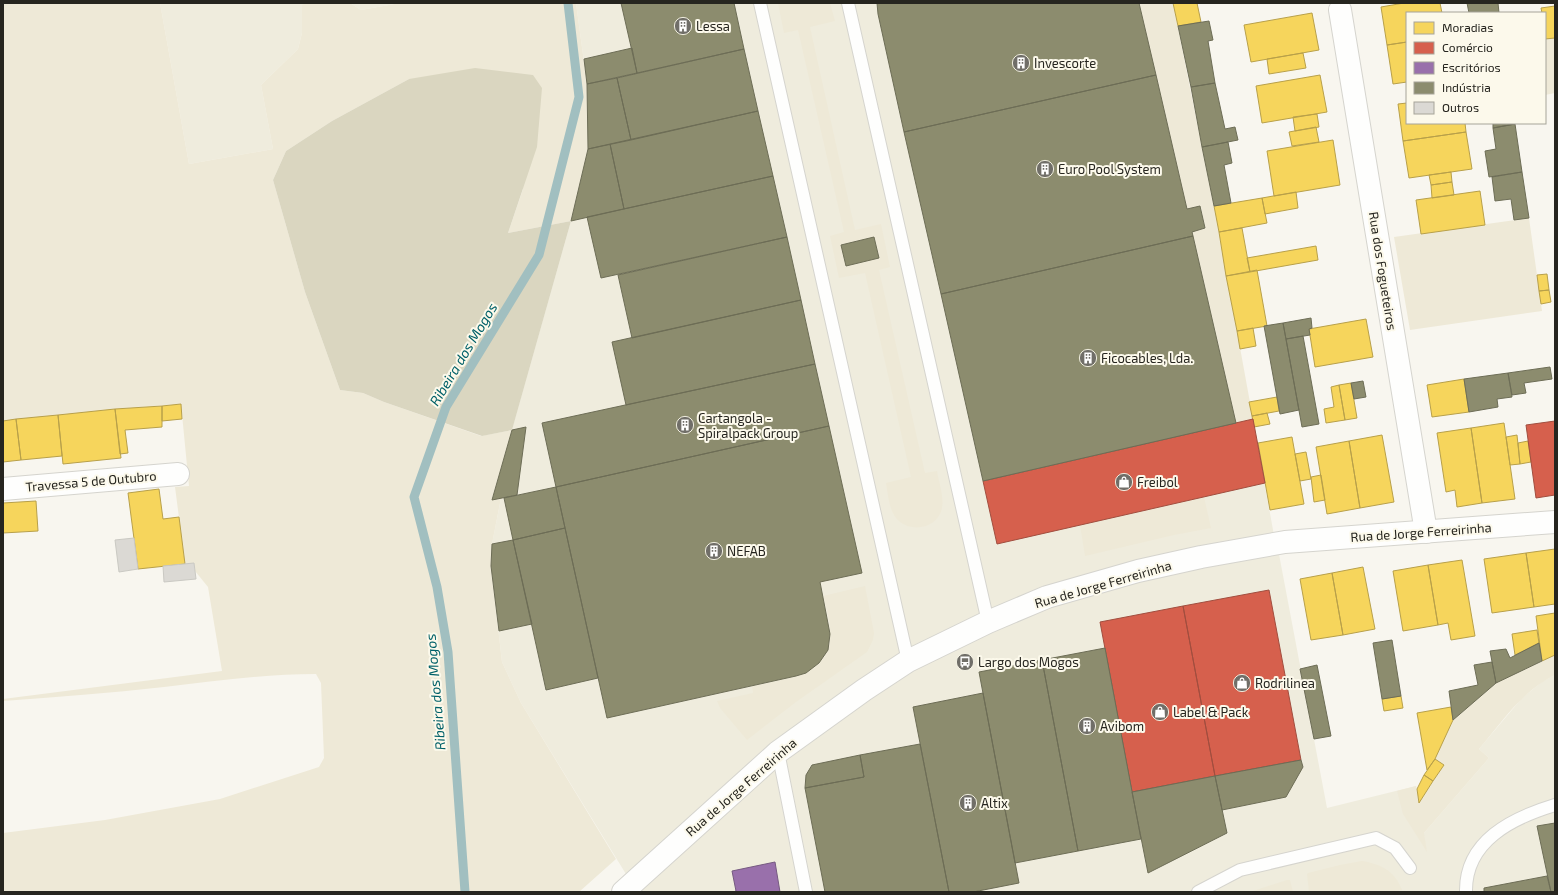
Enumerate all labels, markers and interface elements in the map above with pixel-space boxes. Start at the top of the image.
legend [1406,12,1546,124]
building icon: Lessa [673,16,693,36]
place label: Lessa [696,18,730,34]
text: Moradias [1442,20,1493,34]
text: Comércio [1442,40,1493,54]
building icon: Invescorte [1011,53,1031,73]
place label: Invescorte [1034,55,1096,71]
text: Escritórios [1442,60,1501,74]
text: Indústria [1442,80,1491,94]
text: Outros [1442,100,1479,114]
building icon: Euro Pool System [1035,159,1055,179]
place label: Euro Pool System [1058,161,1161,177]
street label: Rua dos Fogueteiros [1366,211,1400,331]
water label: Ribeira dos Mogos [426,299,500,409]
building icon: Ficocables, Lda. [1078,348,1098,368]
place label: Ficocables, Lda. [1101,350,1193,366]
place label: Cartangola - Spiralpack Group [698,410,798,441]
building icon: Cartangola - Spiralpack Group [675,415,695,435]
street label: Travessa 5 de Outubro [25,467,157,495]
shop icon: Freibol [1114,472,1134,492]
place label: Freibol [1137,474,1178,490]
street label: Rua de Jorge Ferreirinha [1350,519,1492,545]
building icon: NEFAB [704,541,724,561]
place label: NEFAB [727,543,766,559]
street label: Rua de Jorge Ferreirinha [1033,557,1173,611]
water label: Ribeira dos Mogos [421,633,449,751]
bus stop icon: Largo dos Mogos [955,652,975,672]
place label: Largo dos Mogos [978,654,1079,670]
shop icon: Rodrilinea [1232,673,1252,693]
place label: Rodrilinea [1255,675,1315,691]
shop icon: Label & Pack [1150,702,1170,722]
place label: Label & Pack [1173,704,1249,720]
building icon: Avibom [1077,716,1097,736]
place label: Avibom [1100,718,1144,734]
street label: Rua de Jorge Ferreirinha [682,735,800,839]
building icon: Altix [958,793,978,813]
place label: Altix [981,795,1008,811]

